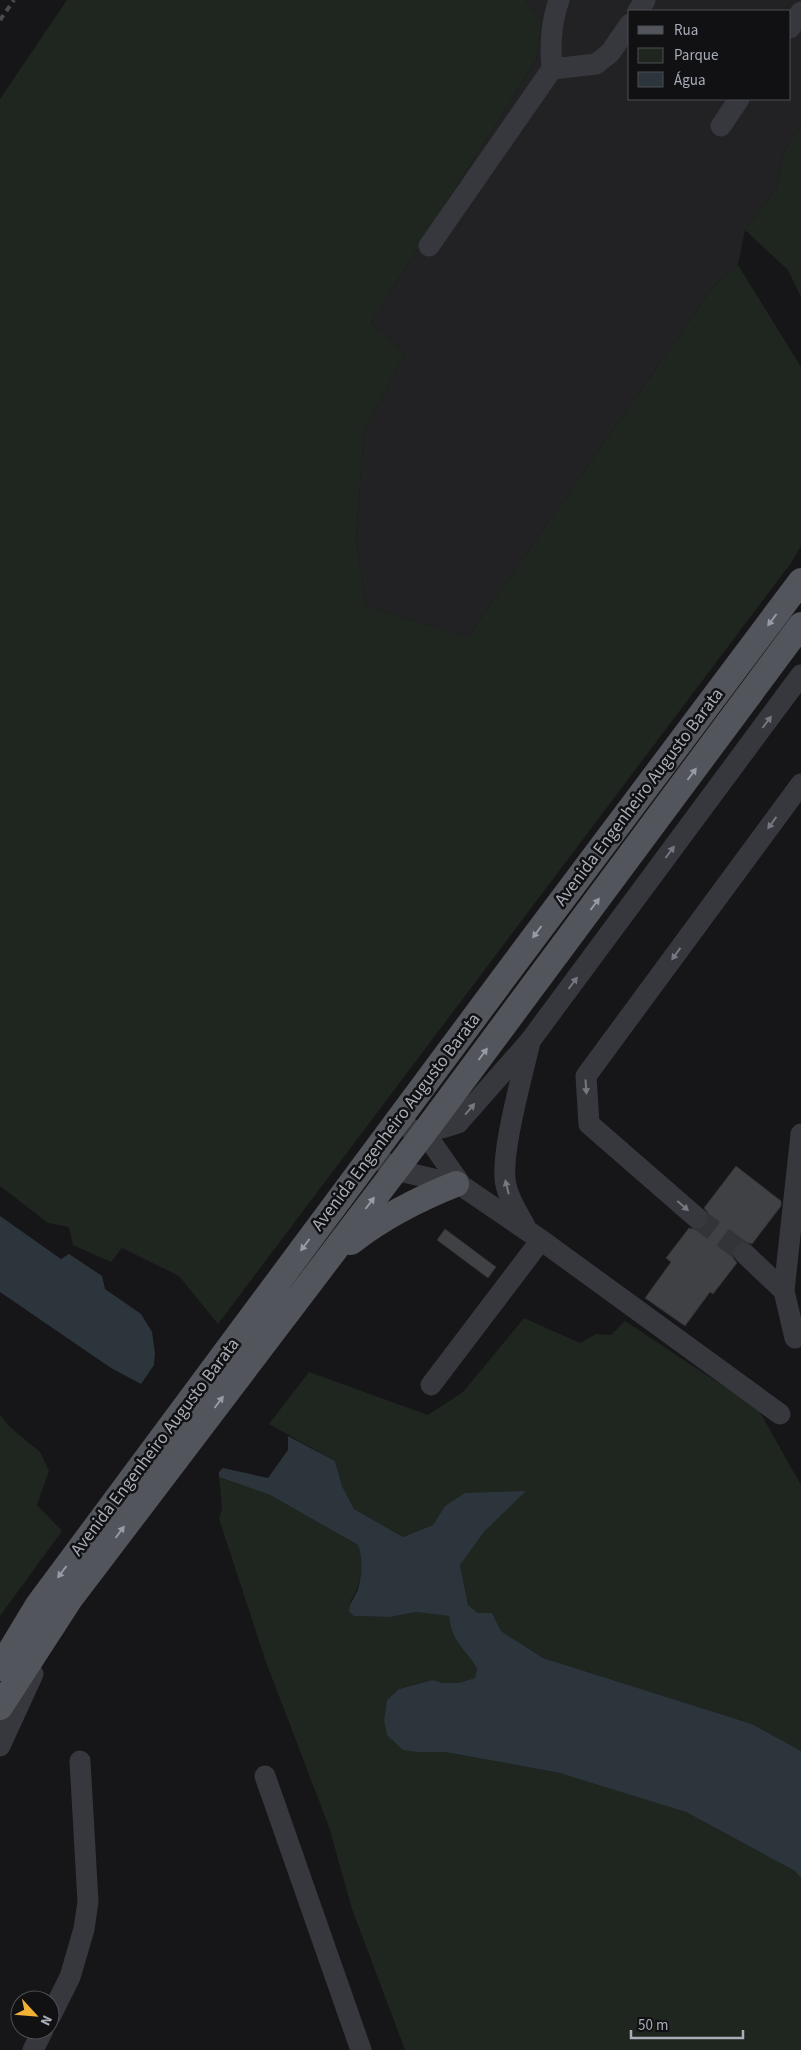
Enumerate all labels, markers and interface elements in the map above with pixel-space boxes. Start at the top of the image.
legend [628,10,791,100]
text: Rua [674,20,698,41]
text: Parque [674,45,718,66]
text: Água [674,70,705,91]
one-way arrow [766,613,777,626]
street label: Avenida Engenheiro Augusto Barata [549,683,729,911]
one-way arrow [761,716,772,729]
one-way arrow [686,768,697,781]
one-way arrow [767,816,777,830]
one-way arrow [665,845,675,859]
one-way arrow [589,898,600,911]
one-way arrow [532,925,543,938]
one-way arrow [671,947,681,961]
one-way arrow [568,976,578,990]
street label: Avenida Engenheiro Augusto Barata [306,1008,486,1236]
one-way arrow [478,1047,488,1061]
one-way arrow [583,1079,591,1095]
one-way arrow [465,1102,476,1115]
one-way arrow [503,1180,511,1195]
one-way arrow [365,1196,375,1210]
one-way arrow [677,1201,690,1212]
one-way arrow [299,1238,310,1251]
street label: Avenida Engenheiro Augusto Barata [65,1333,245,1561]
one-way arrow [213,1396,224,1409]
one-way arrow [115,1526,126,1539]
one-way arrow [57,1565,67,1579]
north arrow [10,1990,60,2040]
scale bar [631,2008,744,2040]
text: N [35,2012,57,2029]
text: 50 m [638,2015,668,2036]

